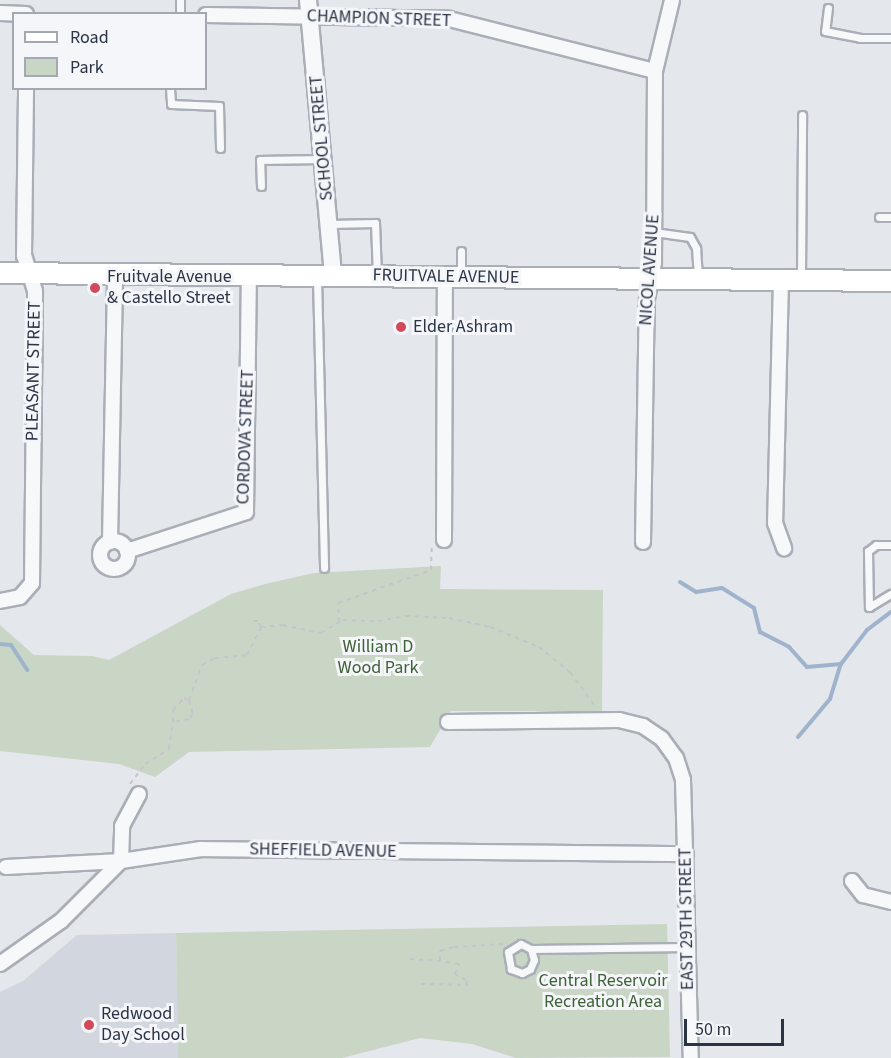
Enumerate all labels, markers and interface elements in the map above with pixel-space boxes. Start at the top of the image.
street label: CHAMPION STREET [306,6,452,32]
legend [12,12,207,90]
text: Road [70,25,109,50]
text: Park [70,55,104,80]
street label: SCHOOL STREET [306,74,338,202]
street label: NICOL AVENUE [635,214,665,326]
street label: FRUITVALE AVENUE [372,265,520,289]
place label: Fruitvale Avenue & Castello Street [107,267,232,310]
marker: Fruitvale Avenue & Castello Street [88,281,102,295]
street label: PLEASANT STREET [22,301,46,441]
place label: Elder Ashram [413,316,513,338]
marker: Elder Ashram [394,320,408,334]
street label: CORDOVA STREET [233,369,259,505]
park label: William D Wood Park [338,637,418,680]
street label: SHEFFIELD AVENUE [249,839,397,863]
street label: EAST 29TH STREET [675,848,699,990]
park label: Central Reservoir Recreation Area [538,971,668,1014]
place label: Redwood Day School [101,1004,185,1046]
scale bar [687,1007,788,1045]
text: 50 m [695,1017,731,1042]
marker: Redwood Day School [82,1018,96,1032]

